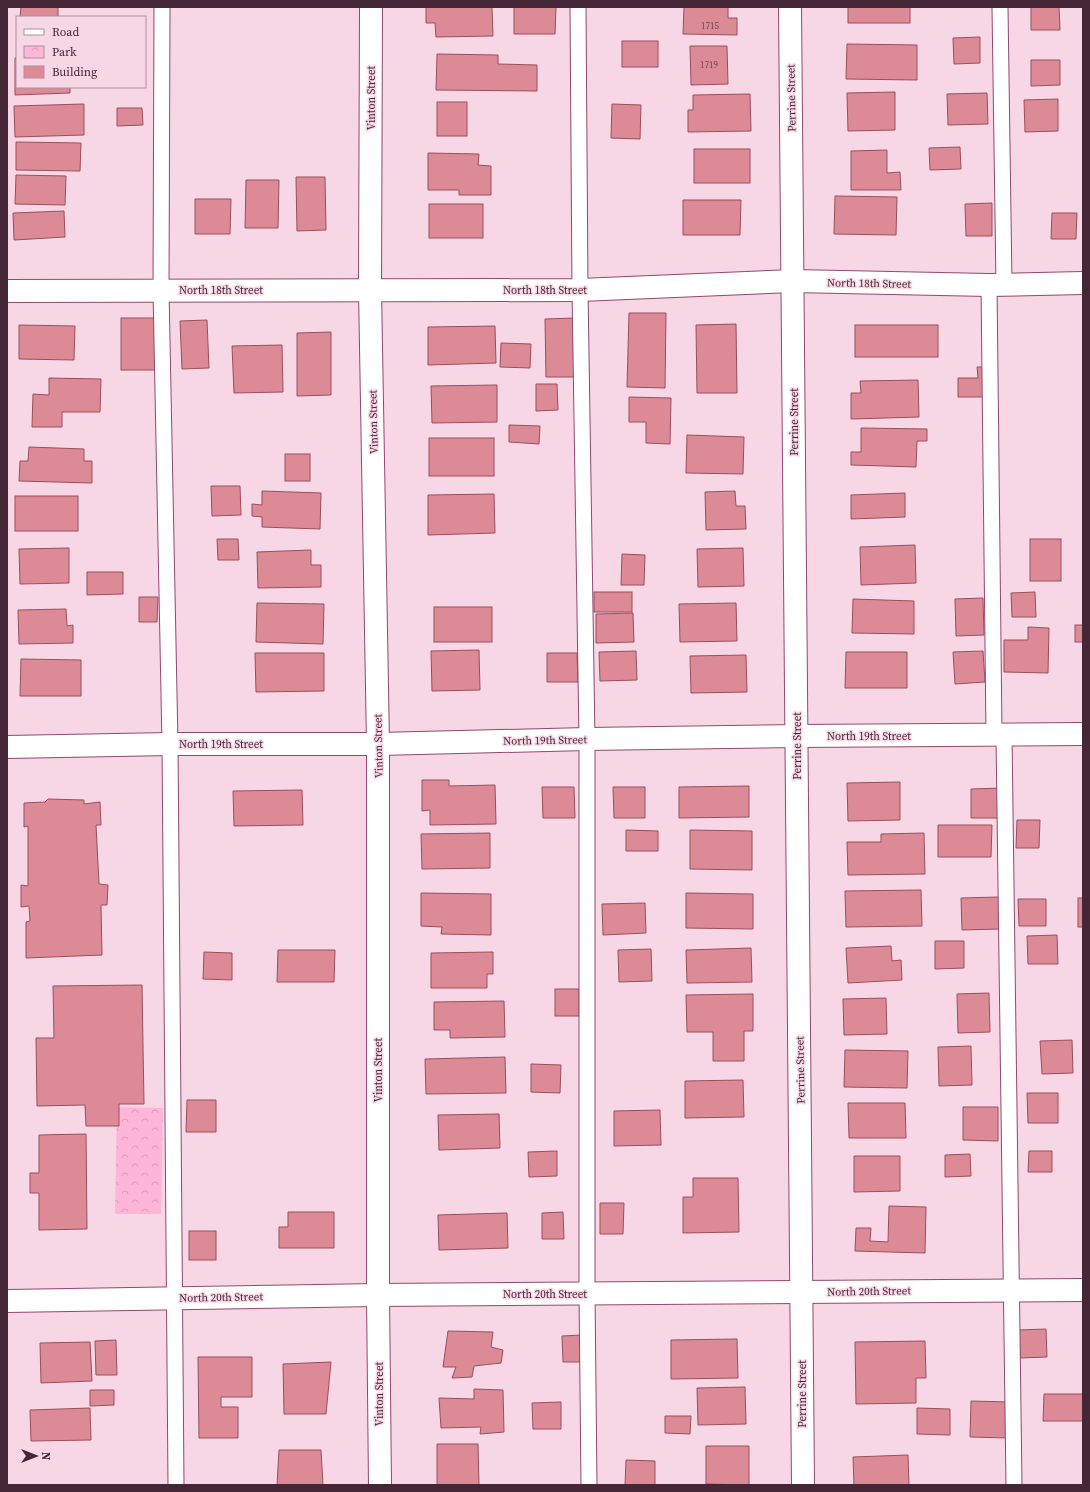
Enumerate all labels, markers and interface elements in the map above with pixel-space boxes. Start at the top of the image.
legend [16,16,146,88]
house number: 1715 [701,20,719,32]
text: Road [52,24,79,40]
text: Park [52,44,77,60]
house number: 1719 [700,59,718,71]
text: Building [52,64,97,80]
street label: Perrine Street [783,64,800,132]
street label: Vinton Street [364,65,379,130]
street label: North 18th Street [827,275,911,292]
street label: North 18th Street [179,283,263,298]
street label: North 18th Street [503,283,587,298]
street label: Perrine Street [787,388,802,456]
street label: Vinton Street [365,389,382,454]
street label: Perrine Street [790,712,805,780]
street label: Vinton Street [370,713,387,778]
street label: North 19th Street [827,729,911,744]
street label: North 19th Street [503,732,587,749]
street label: North 19th Street [179,737,263,752]
street label: Perrine Street [792,1036,809,1104]
street label: Vinton Street [371,1037,386,1102]
street label: North 20th Street [827,1283,911,1300]
street label: North 20th Street [503,1287,587,1302]
street label: North 20th Street [179,1289,263,1306]
street label: Perrine Street [795,1360,810,1428]
street label: Vinton Street [372,1361,387,1426]
north arrow [16,1436,56,1476]
text: N [38,1452,53,1460]

